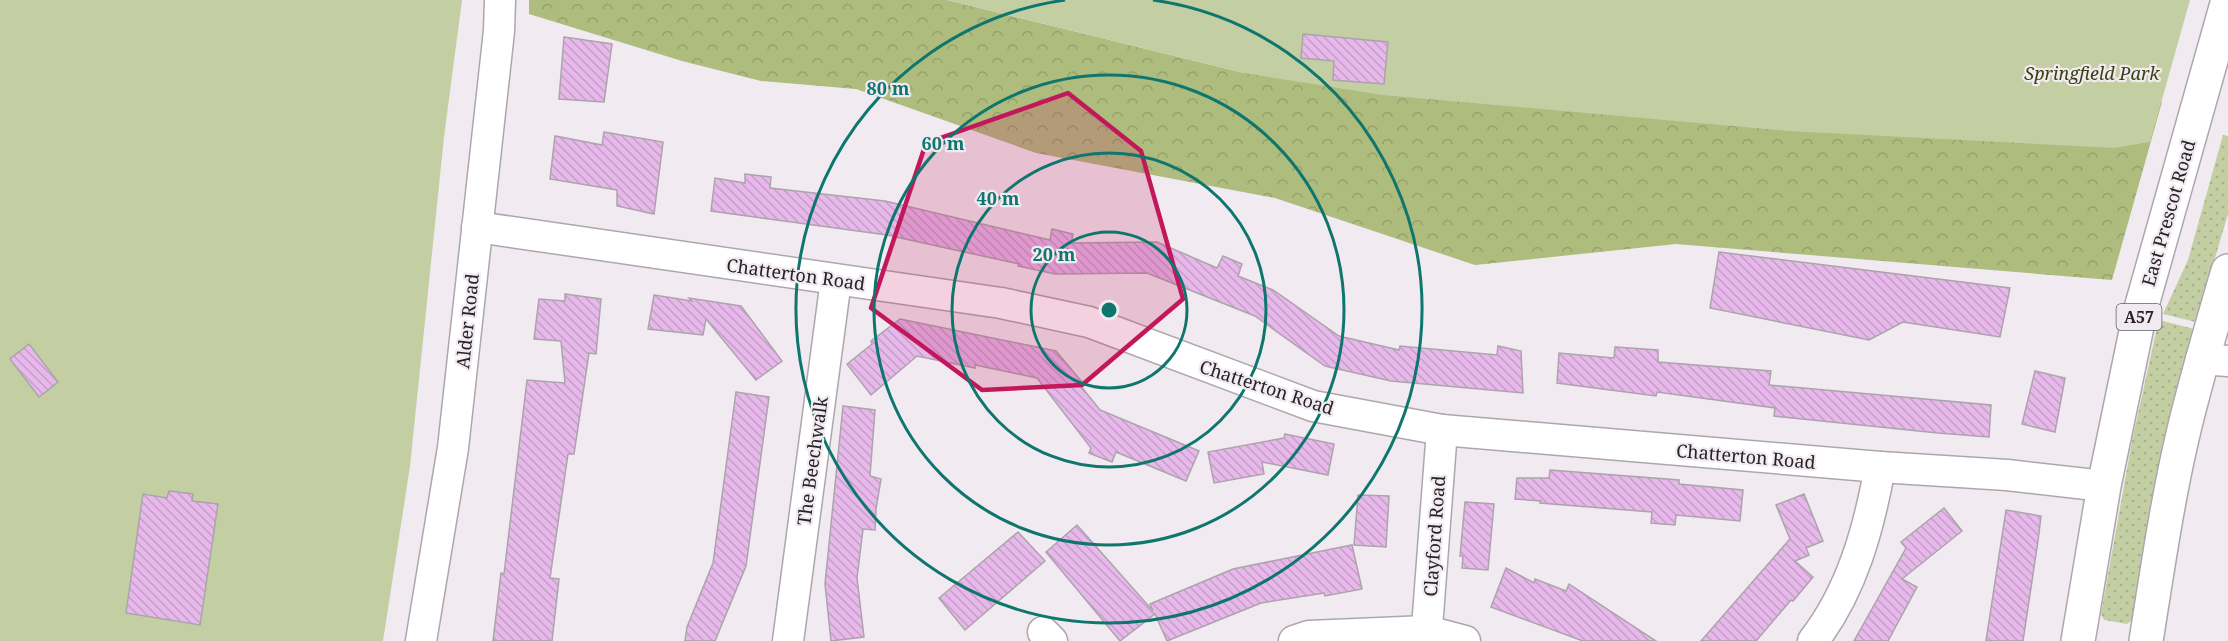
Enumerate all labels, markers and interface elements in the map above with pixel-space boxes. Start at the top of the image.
park label: Springfield Park [2024,61,2160,85]
text: 80 m [867,76,910,100]
text: 60 m [922,131,965,155]
street label: East Prescot Road [2136,137,2200,289]
text: 40 m [977,186,1020,210]
text: 20 m [1033,242,1076,266]
street label: Chatterton Road [725,252,867,296]
street label: Alder Road [450,272,484,370]
centre of rings [1099,300,1119,320]
road number: A57 [2116,304,2162,330]
street label: Chatterton Road [1197,354,1337,420]
street label: The Beechwalk [791,395,833,527]
street label: Chatterton Road [1675,438,1817,474]
street label: Clayford Road [1418,475,1450,597]

